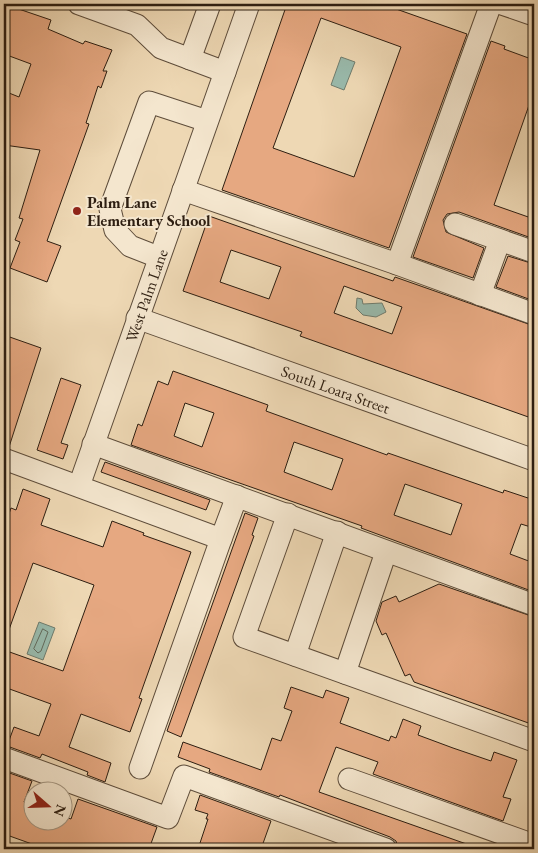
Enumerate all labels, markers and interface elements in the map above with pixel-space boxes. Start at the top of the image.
place label: Palm Lane Elementary School [87,192,211,231]
marker: Palm Lane Elementary School [71,205,83,217]
street label: West Palm Lane [120,246,172,345]
street label: South Loara Street [279,360,393,418]
north arrow [22,780,72,830]
text: N [50,802,71,819]

